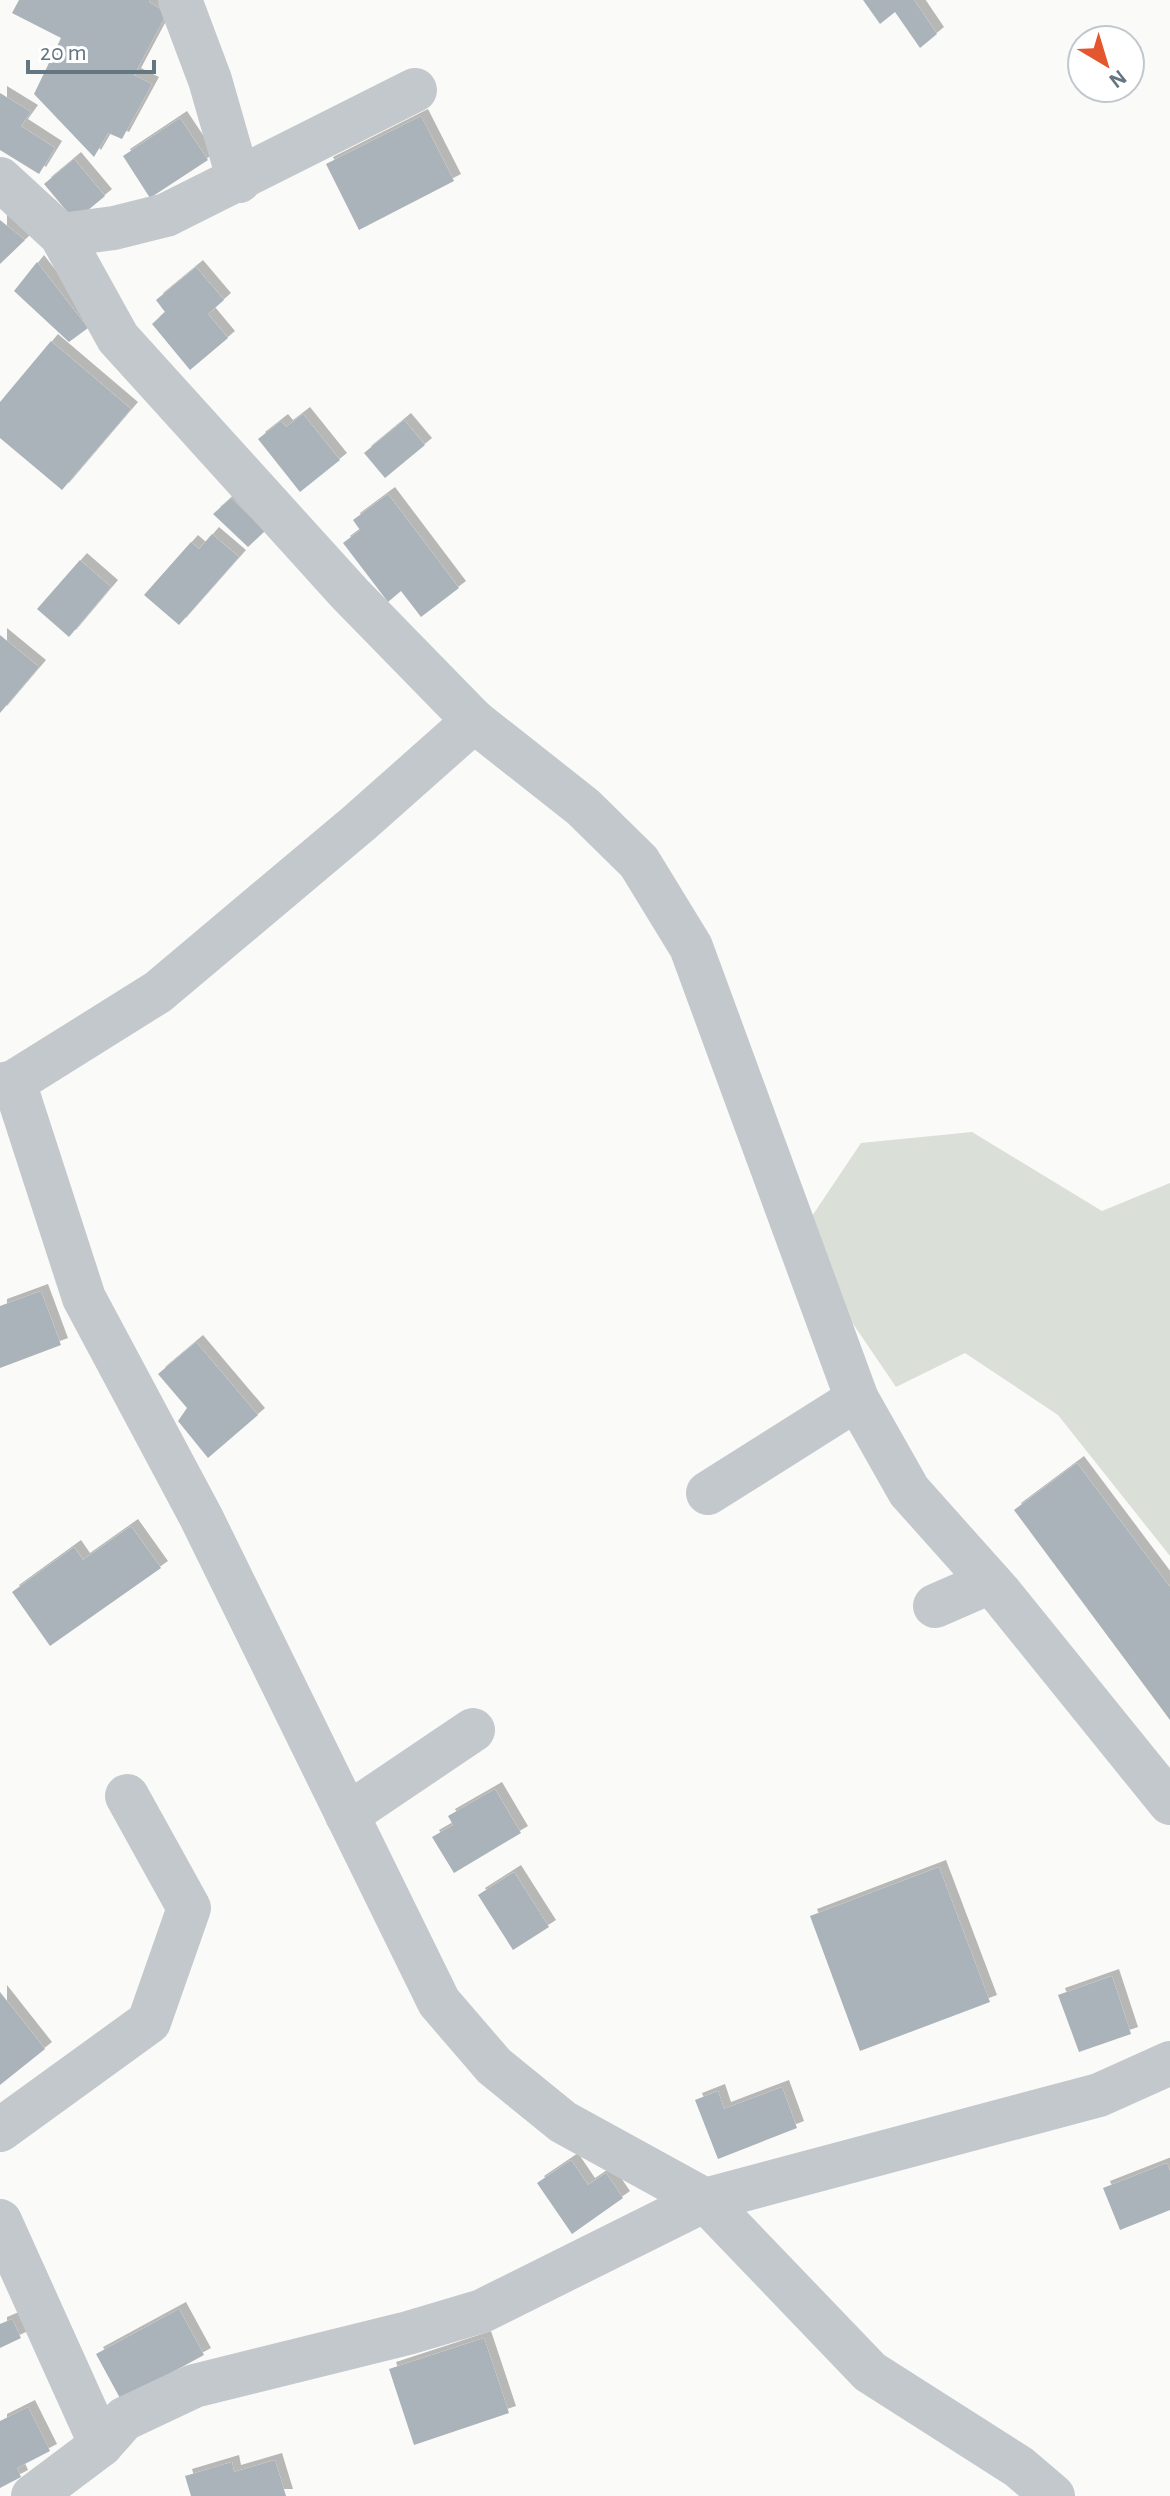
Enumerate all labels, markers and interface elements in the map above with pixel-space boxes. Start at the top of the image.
scale bar [28,24,154,74]
north arrow [1066,24,1146,104]
text: 20 m [40,41,87,65]
text: N [1105,66,1130,92]

